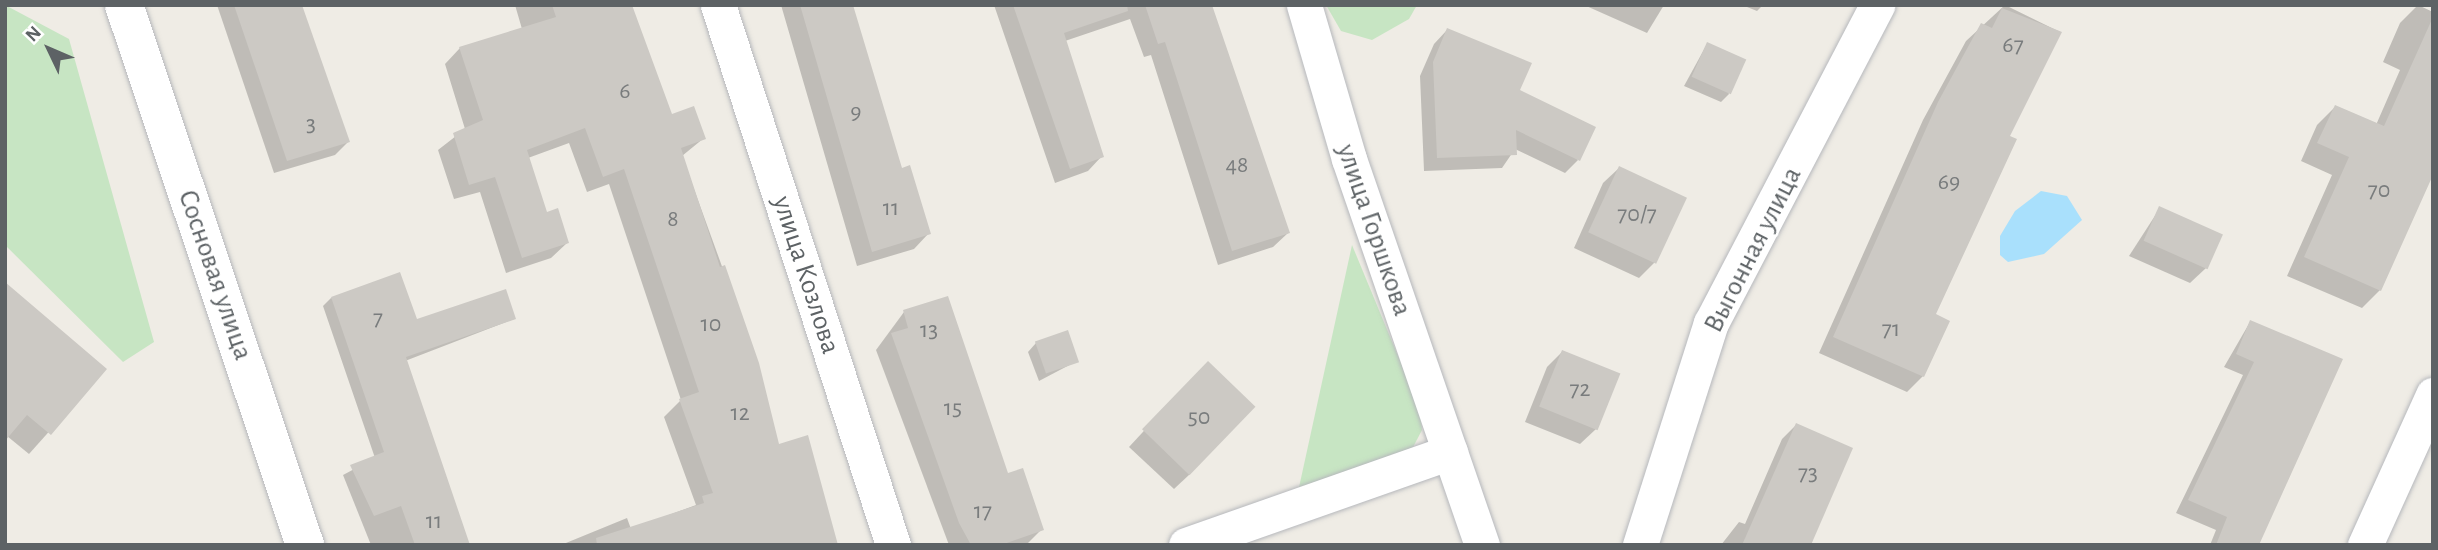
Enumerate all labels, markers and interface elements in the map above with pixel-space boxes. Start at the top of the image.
north arrow [14,14,84,84]
text: N [22,23,45,45]
house number: 67 [2002,32,2024,60]
house number: 6 [619,78,631,106]
house number: 9 [850,99,862,127]
house number: 3 [306,111,316,139]
street label: улица Горшкова [1329,140,1419,320]
house number: 48 [1226,152,1248,180]
street label: Выгонная улица [1697,162,1809,338]
house number: 69 [1938,169,1960,197]
house number: 70 [2368,177,2390,205]
street label: Сосновая улица [170,185,260,365]
street label: улица Козлова [765,192,847,358]
house number: 11 [883,195,899,223]
house number: 70/7 [1617,201,1657,229]
house number: 8 [667,206,679,234]
house number: 7 [373,305,383,333]
house number: 10 [701,311,721,339]
house number: 71 [1882,316,1900,344]
house number: 13 [920,317,938,345]
house number: 72 [1570,376,1590,404]
house number: 15 [944,395,962,423]
house number: 12 [730,400,750,428]
house number: 50 [1188,404,1210,432]
house number: 73 [1798,460,1818,488]
house number: 17 [974,498,992,526]
house number: 11 [426,508,442,536]

